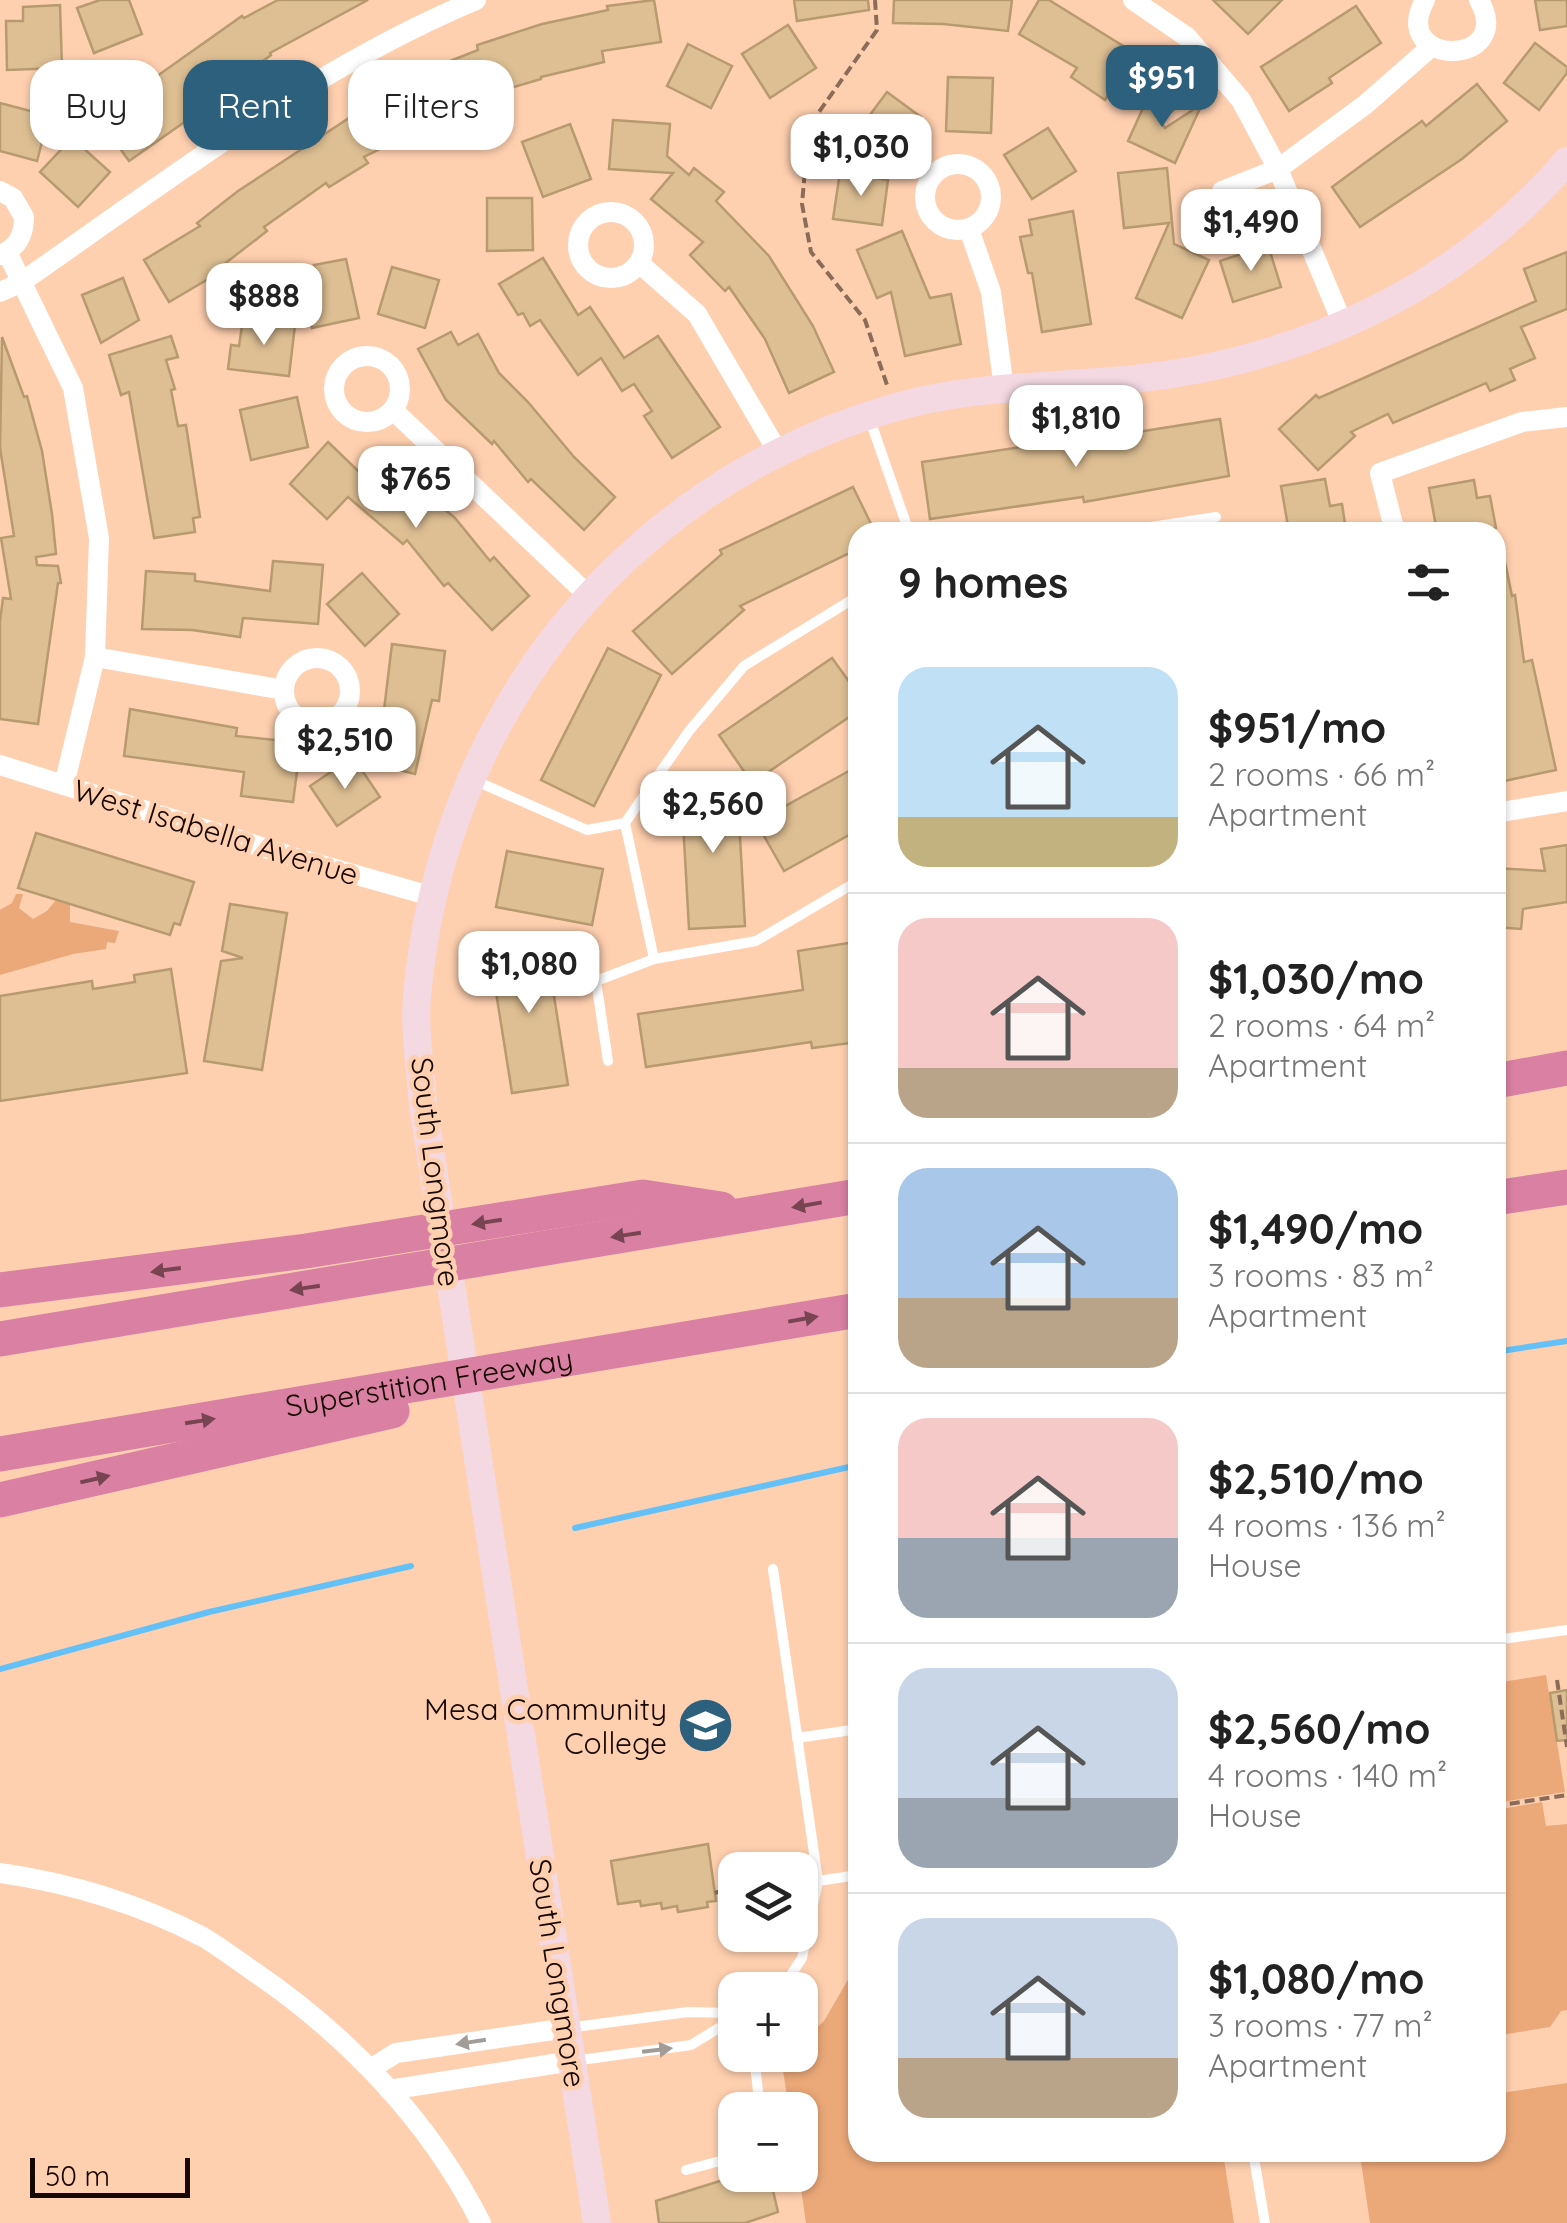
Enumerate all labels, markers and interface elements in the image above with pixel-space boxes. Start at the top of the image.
pin: $951 [1103,45,1221,130]
text: $951 [1128,57,1196,97]
chip: Buy [30,60,163,150]
chip: Rent [183,60,328,150]
chip: Filters [348,60,514,150]
pin: $1,030 [780,114,942,199]
text: $1,030 [813,126,909,166]
pin: $1,490 [1170,189,1332,274]
text: $1,490 [1203,201,1299,241]
pin: $888 [205,263,323,348]
text: $888 [228,275,300,315]
pin: $1,810 [995,385,1157,470]
text: $1,810 [1031,397,1121,437]
pin: $765 [357,446,475,531]
text: $765 [380,458,452,498]
icon: filters [1401,555,1456,610]
text: 9 homes [898,556,1068,609]
text: $951/mo [1208,701,1386,754]
pin: $2,510 [264,707,426,792]
icon: home [978,707,1098,827]
text: $2,510 [297,719,393,759]
text: 2 rooms · 66 m² [1208,754,1435,794]
street label: West Isabella Avenue [69,771,363,893]
pin: $2,560 [632,771,794,856]
text: $2,560 [662,783,764,823]
text: Apartment [1208,794,1367,834]
pin: $1,080 [448,931,610,1016]
text: $1,080 [480,943,578,983]
text: $1,030/mo [1208,952,1424,1005]
icon: home [978,958,1098,1078]
text: 2 rooms · 64 m² [1208,1005,1435,1045]
text: Apartment [1208,1045,1367,1085]
street label: South Longmore [403,1055,469,1289]
one-way arrow [791,1198,822,1213]
text: $1,490/mo [1208,1202,1423,1255]
icon: home [978,1208,1098,1328]
one-way arrow [471,1215,503,1230]
one-way arrow [610,1228,641,1244]
text: 3 rooms · 83 m² [1208,1255,1434,1295]
one-way arrow [150,1263,181,1279]
one-way arrow [289,1281,321,1297]
text: Apartment [1208,1295,1367,1335]
one-way arrow [788,1311,819,1327]
street label: Superstition Freeway [282,1339,576,1425]
one-way arrow [184,1413,216,1428]
text: $2,510/mo [1208,1452,1424,1505]
icon: home [978,1458,1098,1578]
one-way arrow [80,1471,111,1486]
text: 4 rooms · 136 m² [1208,1505,1446,1545]
text: House [1208,1545,1302,1585]
place label: Mesa Community College [424,1690,667,1762]
school or university icon: Mesa Community College [676,1696,736,1756]
text: $2,560/mo [1208,1702,1431,1755]
icon: home [978,1708,1098,1828]
text: 4 rooms · 140 m² [1208,1755,1447,1795]
text: House [1208,1795,1302,1835]
map controls [718,1852,818,2192]
button: layers [718,1852,818,1952]
street label: South Longmore [521,1856,595,2090]
text: $1,080/mo [1208,1952,1424,2005]
icon: home [978,1958,1098,2078]
button: + [718,1972,818,2072]
text: 3 rooms · 77 m² [1208,2005,1433,2045]
one-way arrow [454,2034,486,2050]
one-way arrow [642,2041,674,2057]
text: Apartment [1208,2045,1367,2085]
button: − [718,2092,818,2192]
scale bar [30,2153,190,2198]
text: 50 m [45,2158,110,2193]

